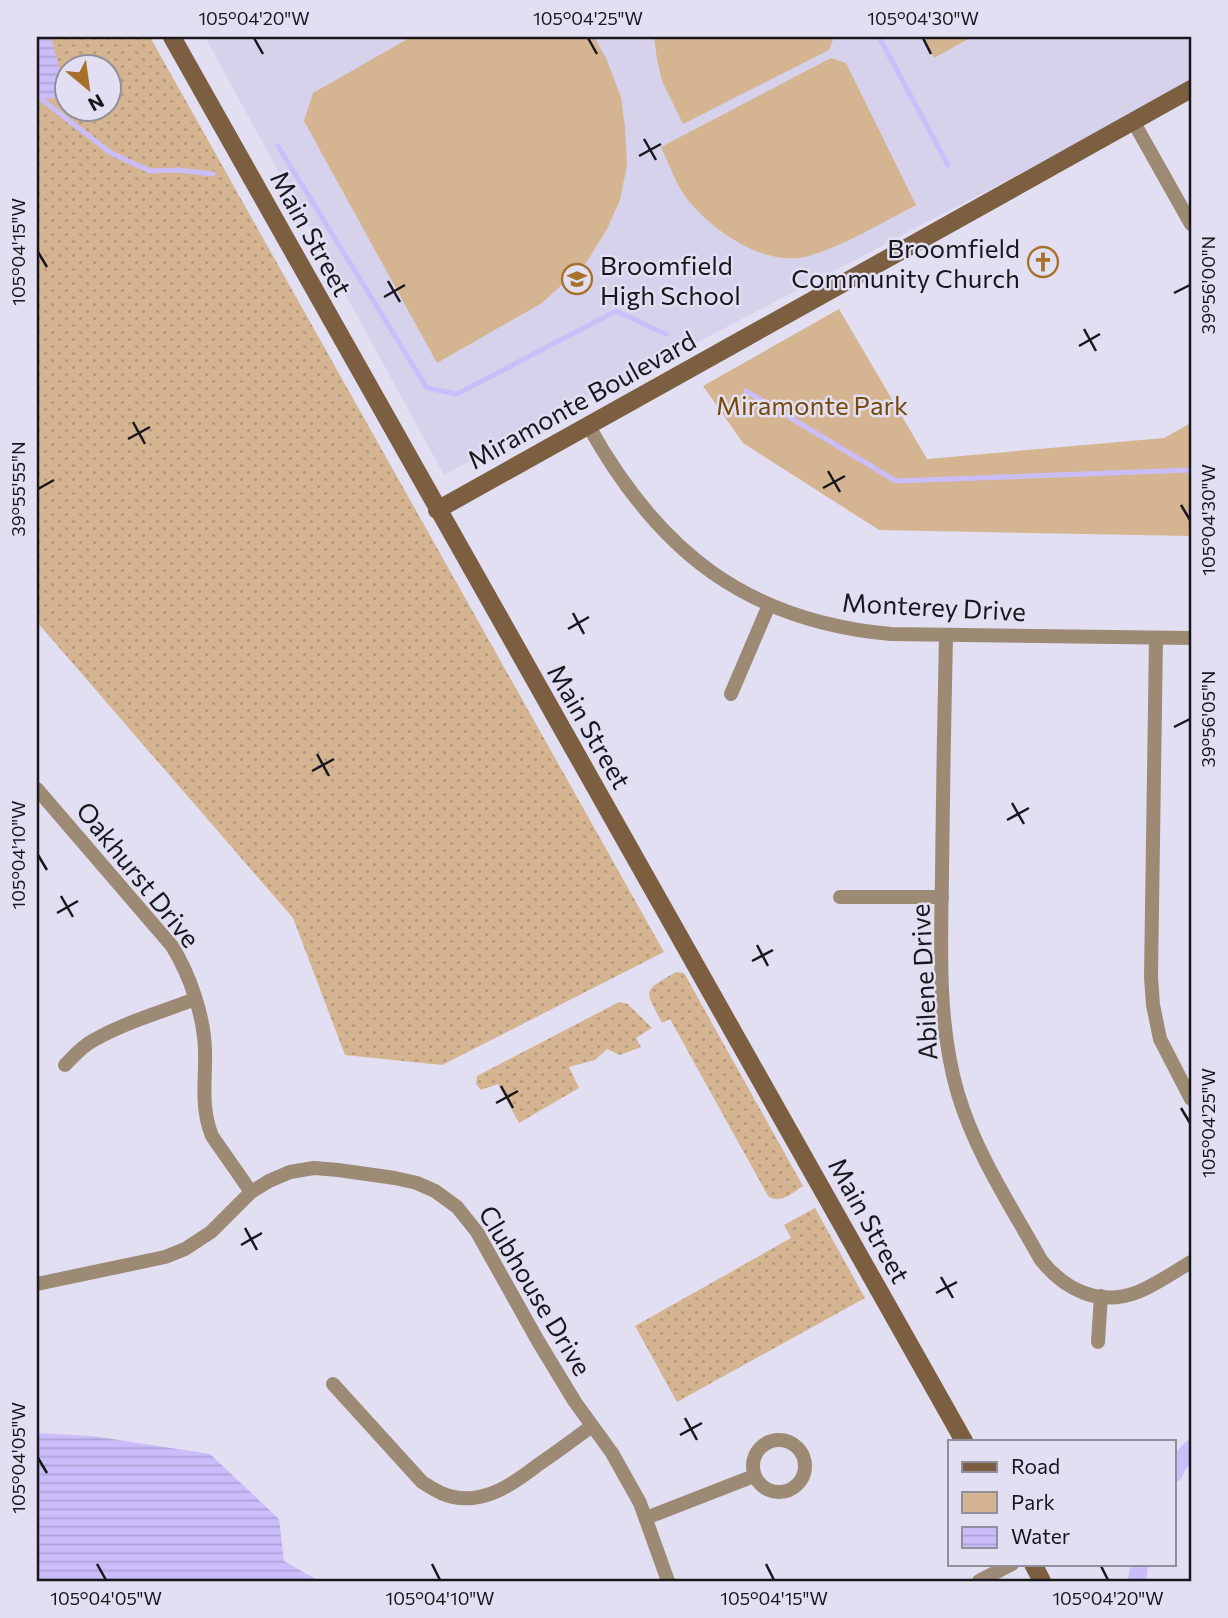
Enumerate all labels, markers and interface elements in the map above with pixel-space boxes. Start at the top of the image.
text: 105°04'20"W [198,7,310,29]
text: 105°04'25"W [533,7,643,29]
text: 105°04'30"W [867,7,979,29]
north arrow [52,52,122,122]
text: N [85,90,108,117]
street label: Main Street [265,165,359,301]
text: 105°04'15"W [7,198,29,306]
place label: Broomfield Community Church [791,232,1020,293]
text: 39°56'00"N [1197,236,1219,334]
church icon: Broomfield Community Church [1026,245,1060,279]
place label: Broomfield High School [600,249,741,310]
school or university icon: Broomfield High School [560,262,594,296]
street label: Miramonte Boulevard [462,323,700,475]
park label: Miramonte Park [716,389,908,420]
text: 39°55'55"N [7,442,29,536]
text: 105°04'30"W [1197,464,1219,576]
street label: Monterey Drive [841,586,1027,626]
street label: Main Street [542,658,638,794]
text: 39°56'05"N [1197,671,1219,767]
street label: Oakhurst Drive [71,795,207,953]
text: 105°04'10"W [7,801,29,909]
street label: Abilene Drive [903,903,943,1061]
text: 105°04'25"W [1197,1068,1219,1178]
street label: Main Street [823,1152,917,1288]
street label: Clubhouse Drive [473,1199,599,1381]
text: 105°04'05"W [7,1402,29,1514]
legend [948,1440,1176,1566]
text: Road [1011,1453,1060,1478]
text: Park [1011,1489,1055,1514]
text: Water [1011,1523,1070,1548]
text: 105°04'05"W [50,1587,162,1609]
text: 105°04'10"W [386,1587,494,1609]
text: 105°04'15"W [720,1587,828,1609]
text: 105°04'20"W [1052,1587,1164,1609]

